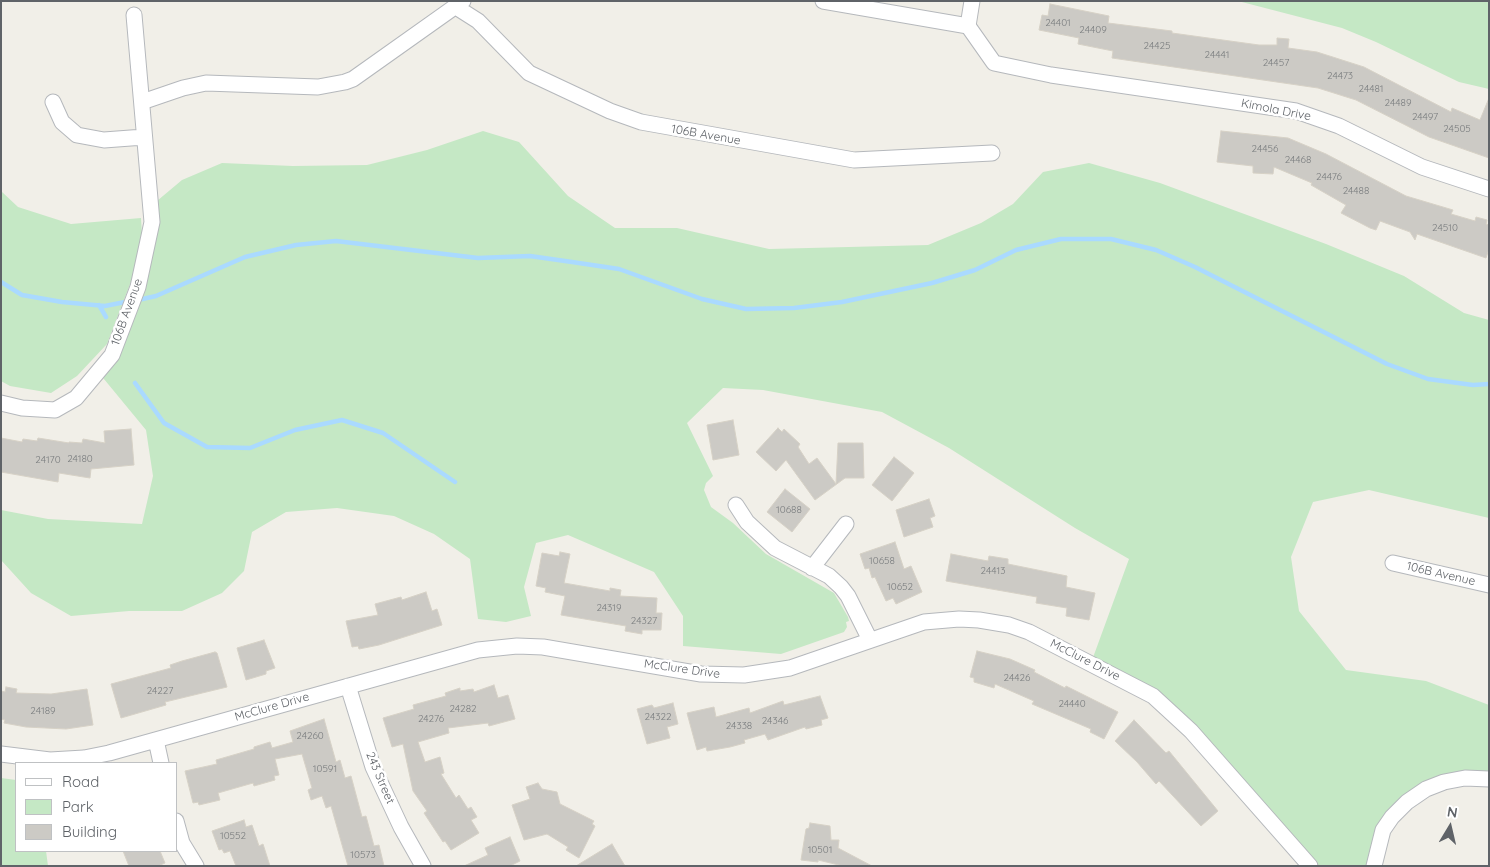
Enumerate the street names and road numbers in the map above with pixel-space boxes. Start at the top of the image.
street label: Kimola Drive [1240,96,1312,124]
street label: 106B Avenue [670,122,742,148]
street label: 106B Avenue [108,277,146,347]
street label: 106B Avenue [1405,559,1477,589]
street label: McClure Drive [1048,636,1122,684]
street label: McClure Drive [643,657,721,681]
street label: McClure Drive [233,689,311,725]
street label: 243 Street [363,750,397,806]

